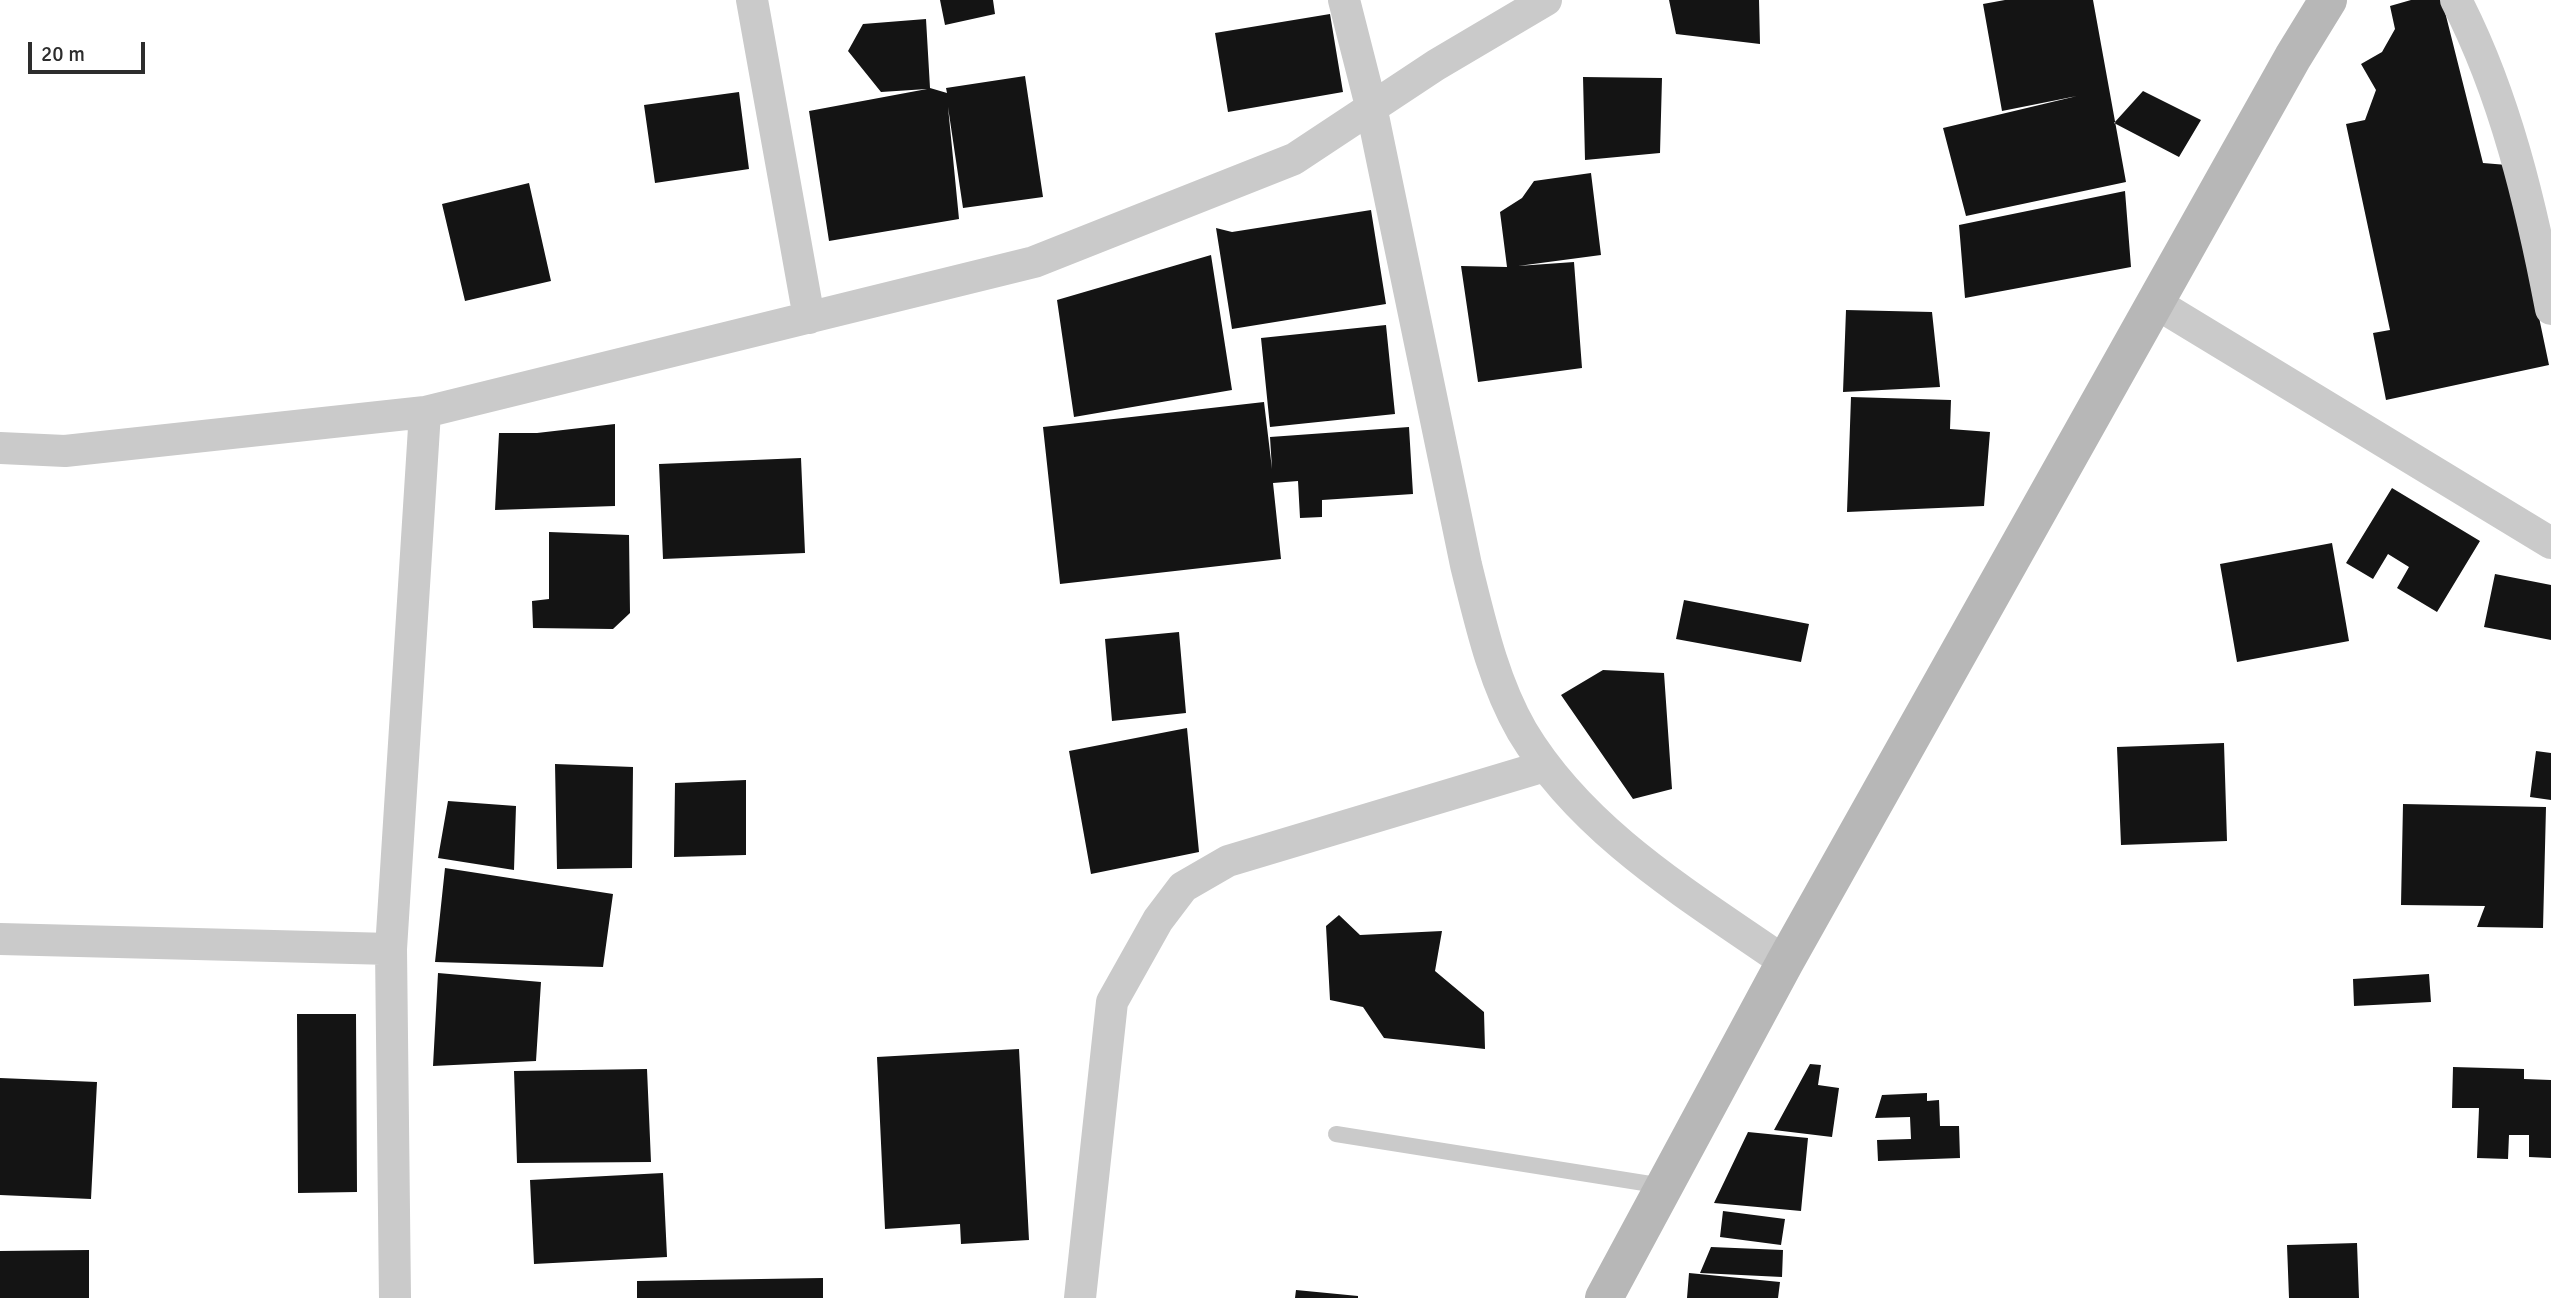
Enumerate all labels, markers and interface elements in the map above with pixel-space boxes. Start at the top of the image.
scale bar [32,28,149,72]
text: 20 m [41,41,85,67]

